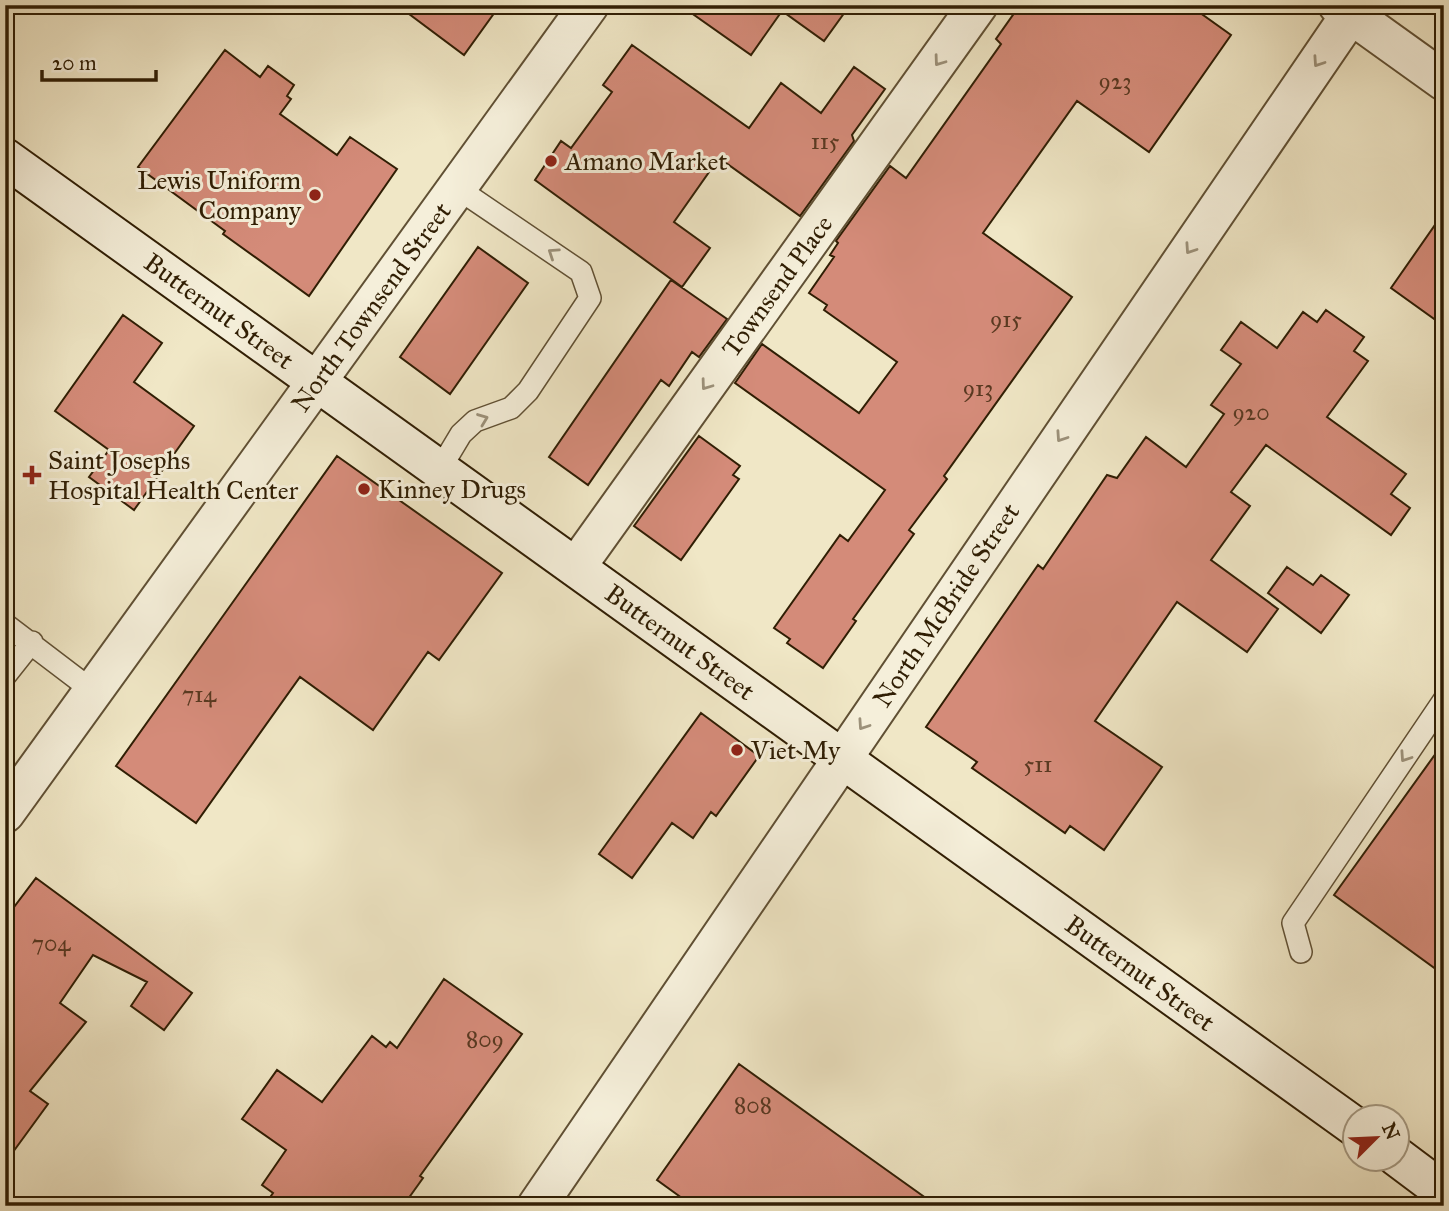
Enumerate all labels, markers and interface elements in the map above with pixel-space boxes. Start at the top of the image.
scale bar [42,38,156,82]
text: 20 m [52,50,97,76]
one-way arrow [935,53,947,66]
one-way arrow [1313,54,1326,67]
house number: 923 [1099,67,1131,95]
house number: 115 [811,127,840,155]
place label: Amano Market [564,145,728,177]
marker: Amano Market [543,153,559,169]
place label: Lewis Uniform Company [137,164,302,226]
marker: Lewis Uniform Company [307,187,323,203]
street label: North Townsend Street [284,196,458,418]
street label: Townsend Place [715,209,839,363]
one-way arrow [1186,241,1198,254]
street label: Butternut Street [138,246,300,376]
one-way arrow [548,249,561,262]
house number: 915 [990,305,1022,333]
house number: 913 [963,374,993,402]
one-way arrow [702,377,714,390]
house number: 920 [1232,398,1270,426]
one-way arrow [476,414,488,428]
one-way arrow [1057,429,1069,442]
place label: Saint Josephs Hospital Health Center [48,444,299,506]
marker: Saint Josephs Hospital Health Center [22,465,42,485]
place label: Kinney Drugs [378,473,526,505]
marker: Kinney Drugs [356,481,372,497]
street label: North McBride Street [866,497,1026,713]
street label: Butternut Street [599,577,761,707]
house number: 714 [182,680,217,708]
one-way arrow [859,717,871,730]
place label: Viet My [750,734,841,766]
marker: Viet My [729,742,745,758]
one-way arrow [1401,749,1413,762]
house number: 511 [1024,750,1052,778]
street label: Butternut Street [1059,908,1221,1038]
house number: 704 [32,929,71,957]
house number: 809 [466,1025,504,1053]
house number: 808 [734,1091,772,1119]
north arrow [1340,1102,1410,1172]
text: N [1377,1119,1405,1143]

